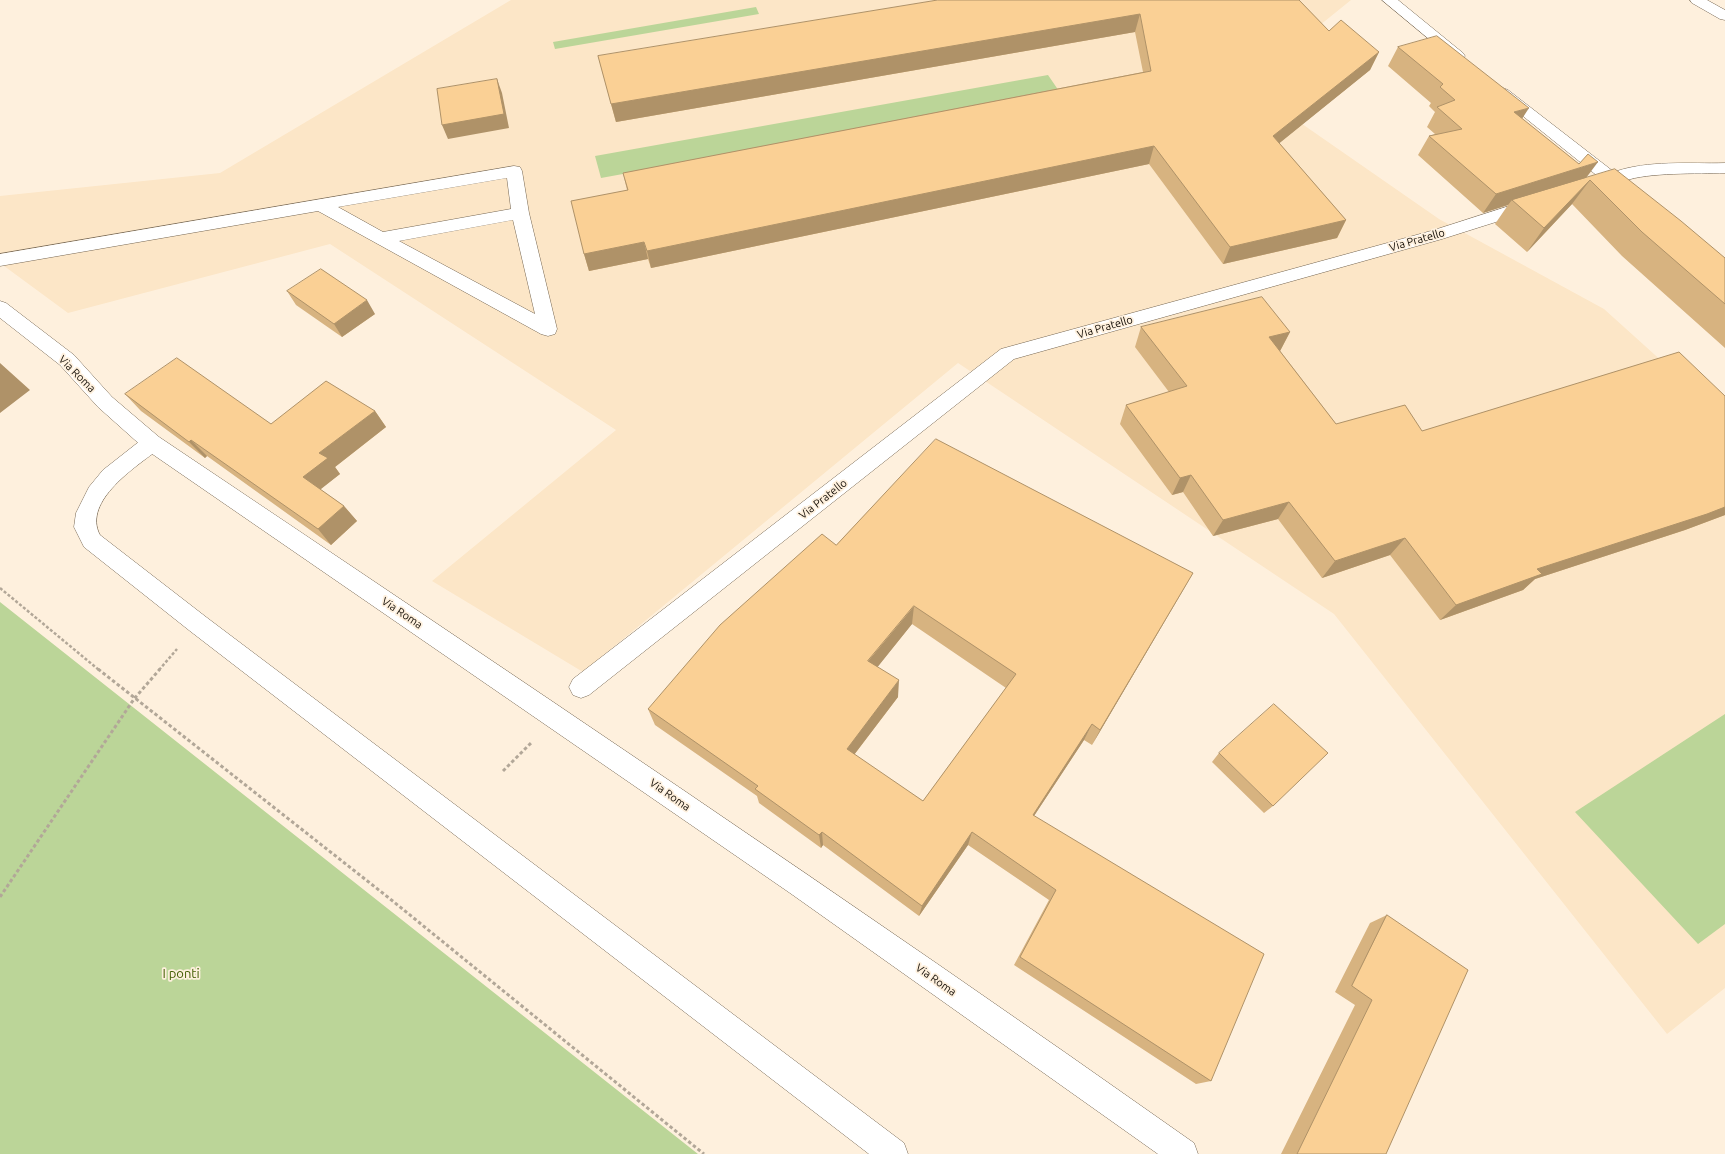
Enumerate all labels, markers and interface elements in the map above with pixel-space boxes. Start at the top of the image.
street label: Via Pratello [1388,226,1446,254]
street label: Via Pratello [1076,313,1134,341]
street label: Via Roma [56,353,98,395]
street label: Via Pratello [796,476,850,522]
street label: Via Roma [379,595,425,631]
street label: Via Roma [647,776,693,814]
street label: Via Roma [913,961,959,999]
park label: I ponti [162,966,200,982]

